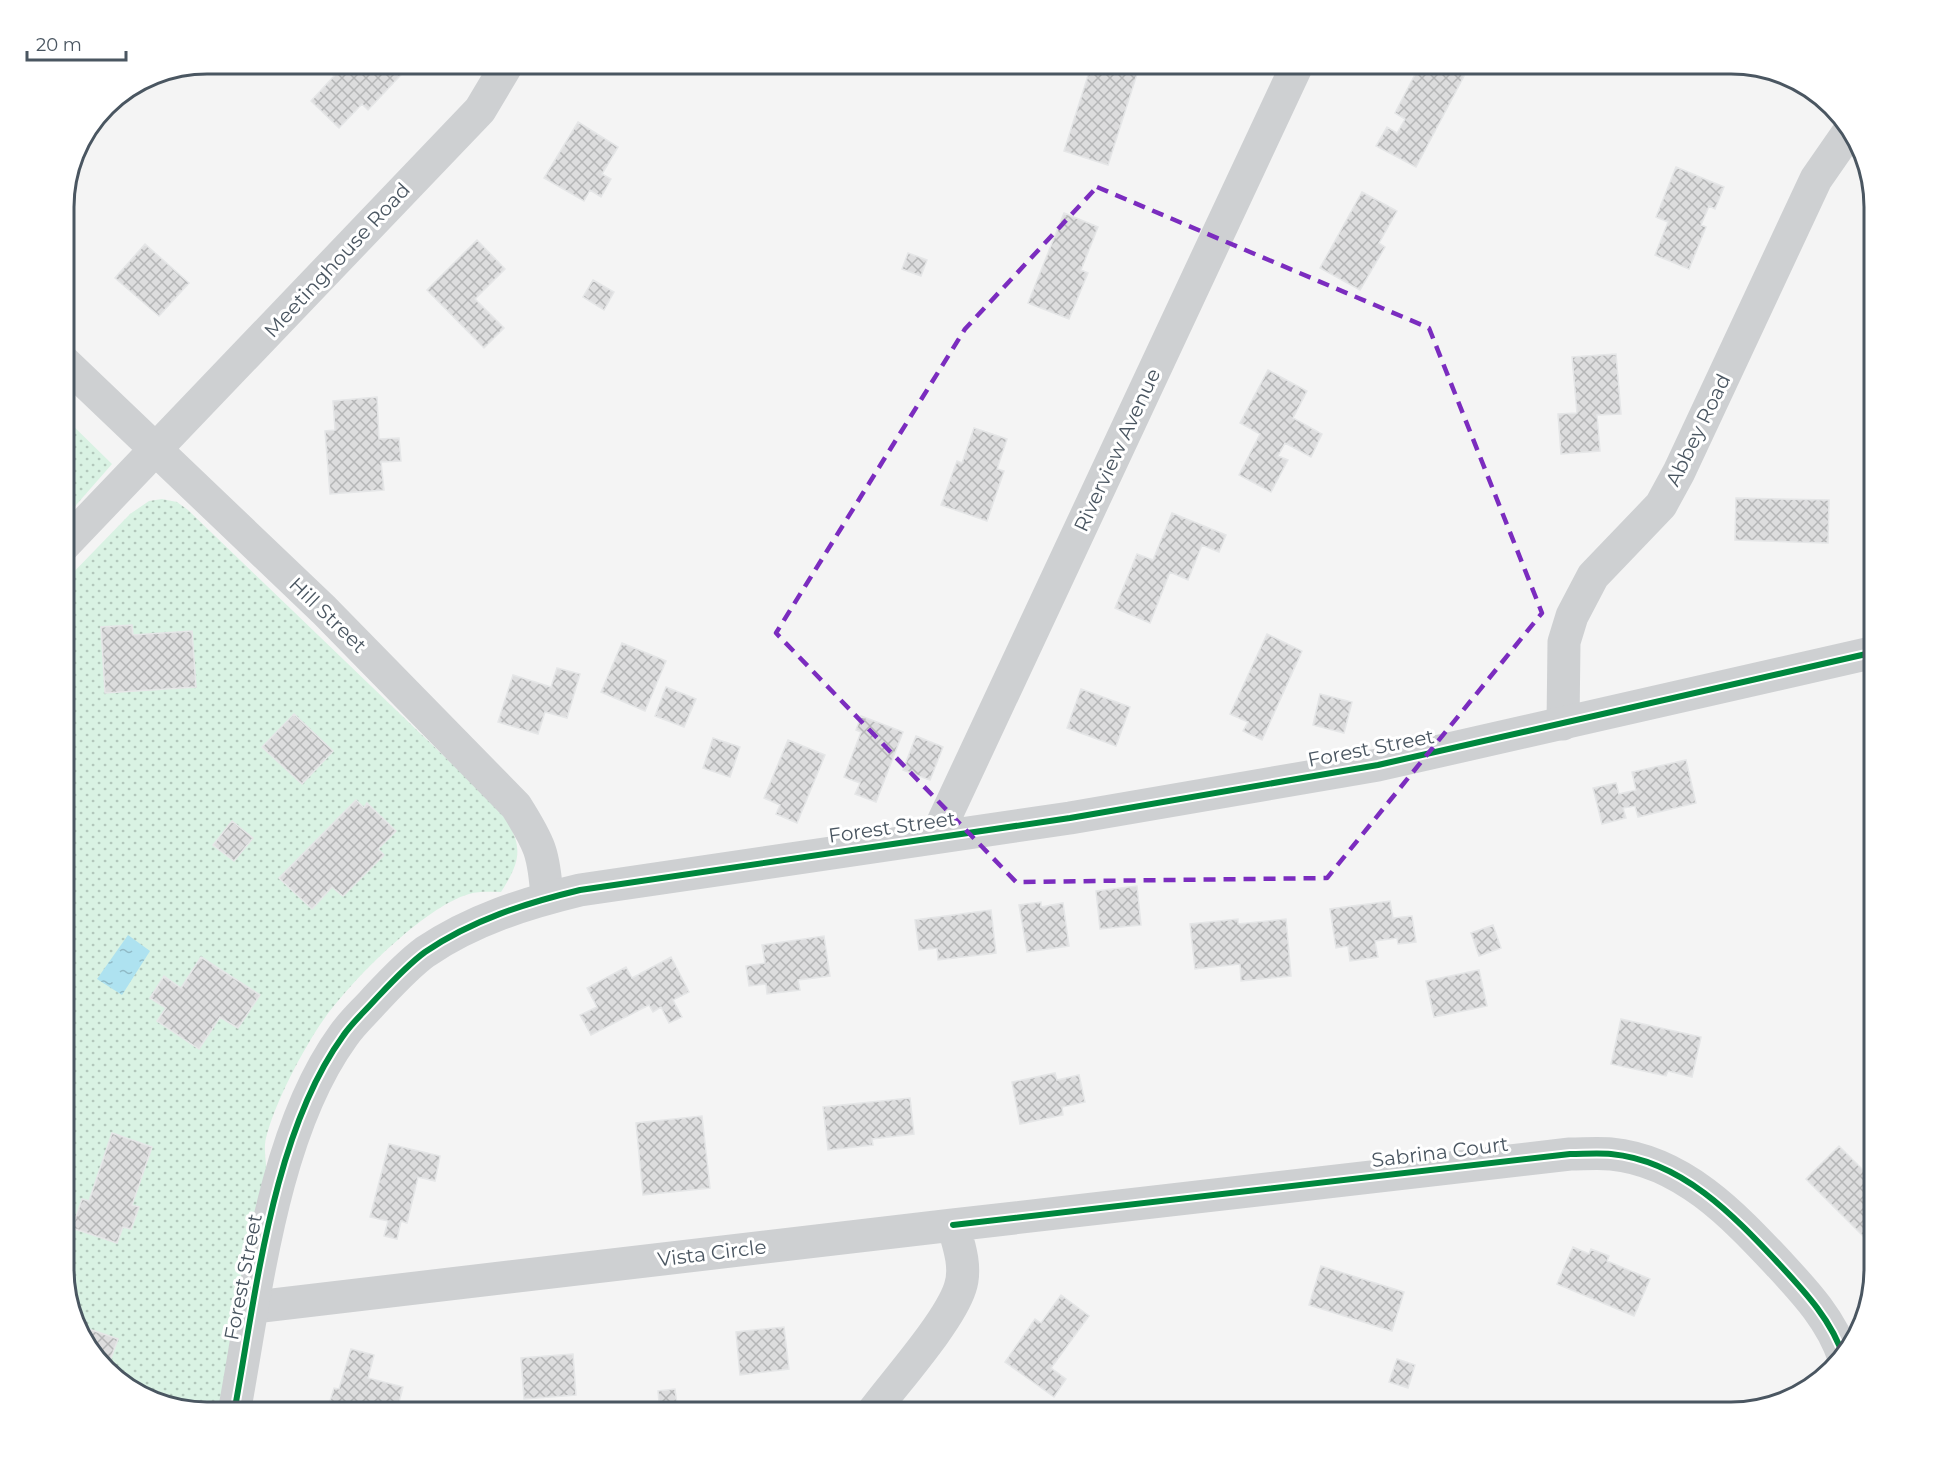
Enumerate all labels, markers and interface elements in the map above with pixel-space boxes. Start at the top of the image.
scale bar [27,24,126,62]
text: 20 m [36,34,82,56]
street label: Meetinghouse Road [259,178,415,342]
street label: Riverview Avenue [1069,365,1165,535]
street label: Abbey Road [1661,370,1735,490]
street label: Hill Street [284,572,372,658]
street label: Forest Street [1306,724,1436,772]
street label: Forest Street [827,806,957,848]
street label: Sabrina Court [1370,1132,1510,1172]
street label: Forest Street [219,1212,267,1342]
street label: Vista Circle [656,1234,768,1272]

